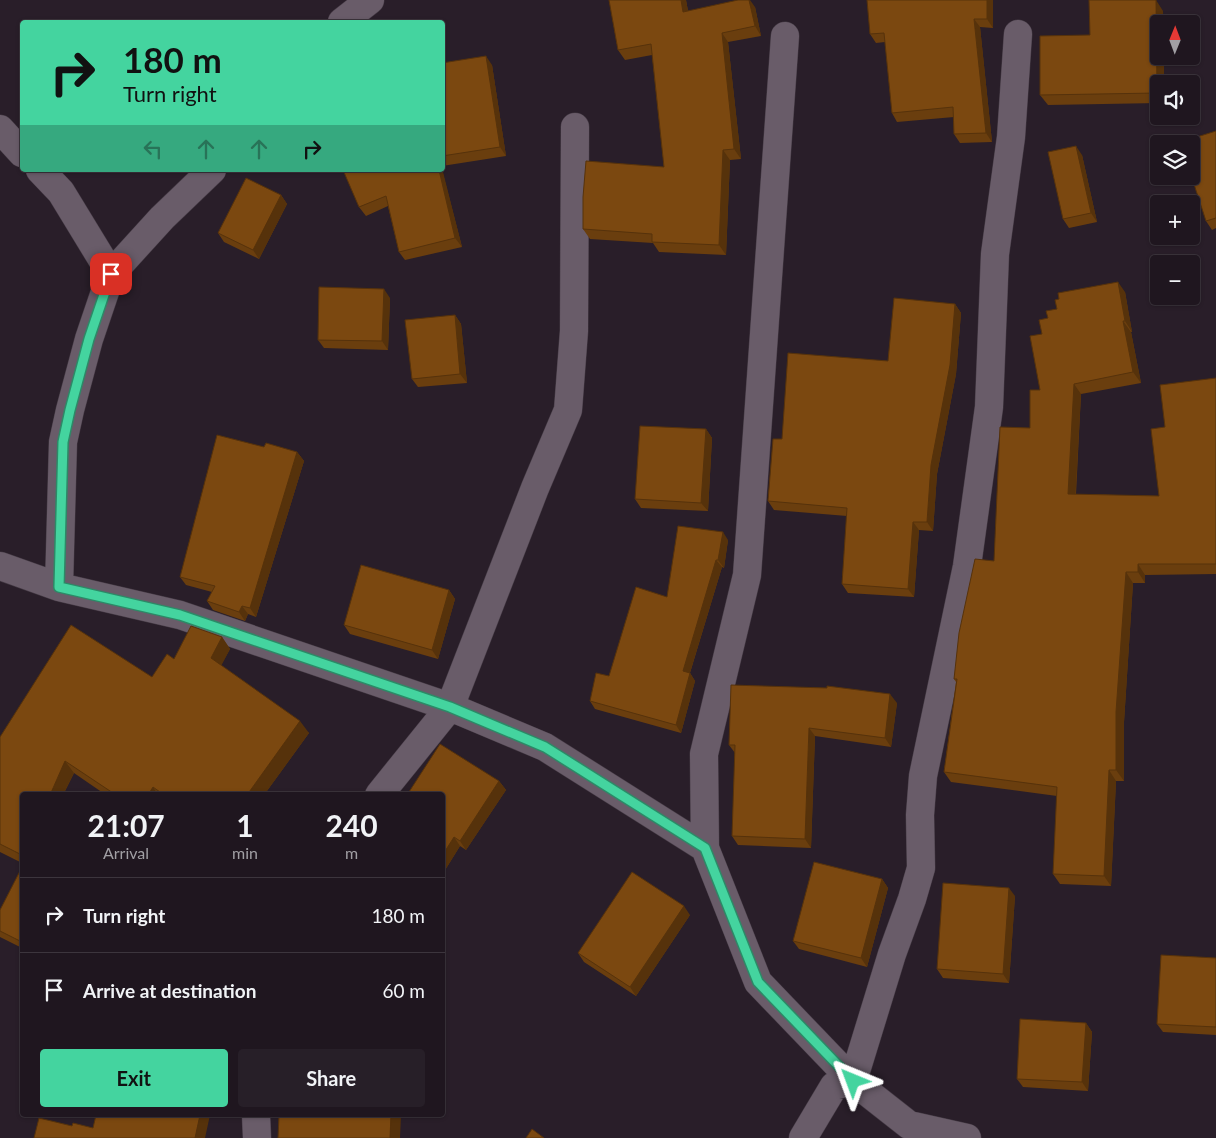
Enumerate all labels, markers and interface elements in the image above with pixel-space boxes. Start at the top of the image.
north arrow [1150,15,1200,65]
map controls [1150,15,1200,305]
text: 180 m [123,38,222,80]
icon: right [40,40,105,105]
button: sound [1150,75,1200,125]
text: Turn right [123,80,217,107]
icon: left [139,135,167,163]
icon: ahead [192,135,220,163]
icon: ahead [245,135,273,163]
icon: right [298,135,326,163]
button: layers [1150,135,1200,185]
button: + [1150,195,1200,245]
pin [90,253,132,295]
button: − [1150,255,1200,305]
icon: arrive [97,260,125,288]
text: 21:07 [87,807,165,843]
text: 1 [236,807,254,843]
text: 240 [325,807,378,843]
text: Arrival [103,843,149,862]
text: min [232,843,258,862]
text: m [345,843,358,862]
icon: right [40,901,68,929]
text: Turn right [83,904,165,927]
text: 180 m [371,904,425,927]
icon: arrive [40,976,68,1004]
text: Arrive at destination [83,979,256,1002]
text: 60 m [382,979,425,1002]
button: Exit [40,1049,228,1107]
button: Share [238,1049,425,1107]
position arrow [826,1054,878,1106]

